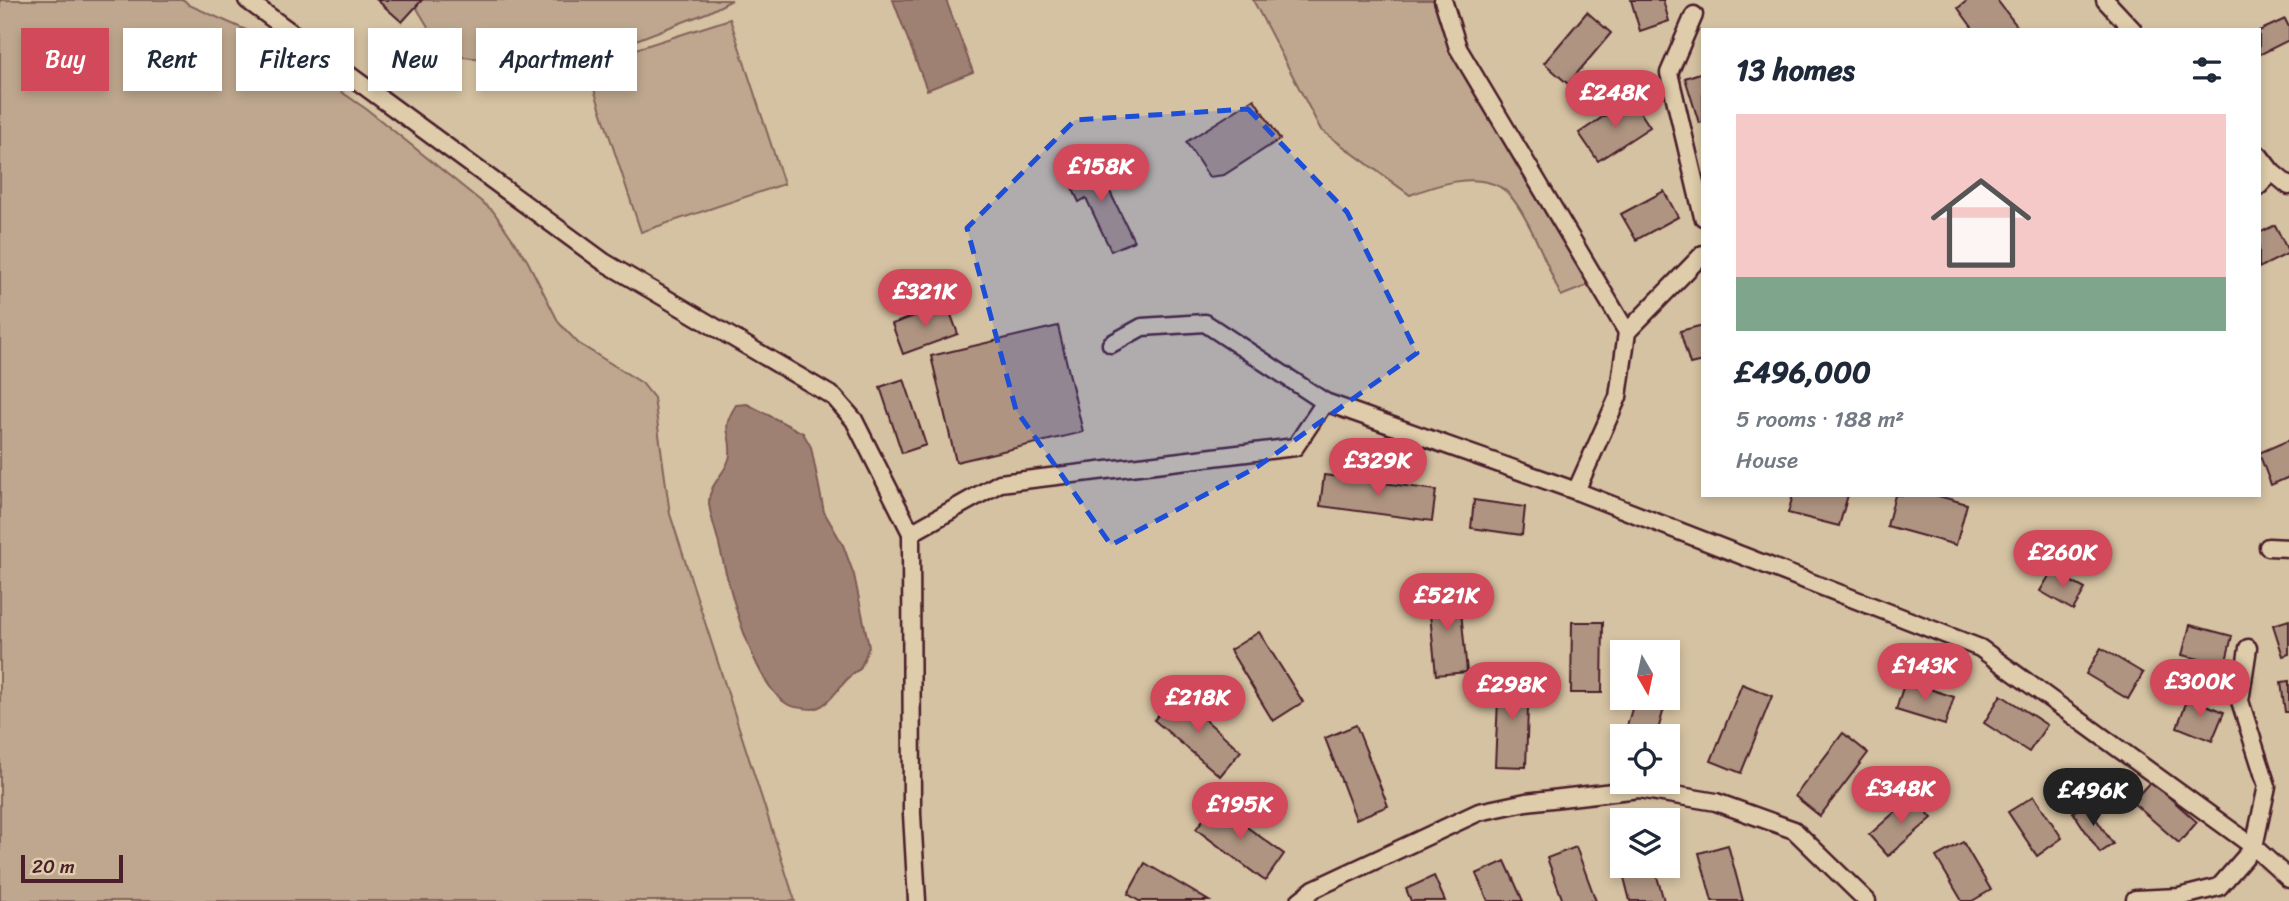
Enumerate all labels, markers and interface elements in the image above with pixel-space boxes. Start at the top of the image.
chip: Buy [21,28,109,91]
chip: Rent [123,28,222,91]
chip: Filters [236,28,354,91]
chip: New [368,28,462,91]
chip: Apartment [476,28,637,91]
text: 13 homes [1736,43,1855,97]
icon: filters [2188,51,2226,89]
pin: £248K [1566,71,1664,130]
text: £248K [1581,72,1649,113]
pin: £158K [1052,144,1150,204]
text: £158K [1069,146,1133,187]
icon: home [1918,160,2044,286]
pin: £321K [876,270,974,329]
text: £321K [894,271,956,312]
text: £496,000 [1736,345,1871,399]
text: 5 rooms · 188 m² [1736,399,1904,440]
pin: £329K [1329,438,1427,498]
text: £329K [1345,440,1411,481]
text: House [1736,440,1798,481]
pin: £260K [2014,530,2112,590]
text: £260K [2029,532,2097,573]
pin: £521K [1398,574,1496,633]
text: £521K [1415,575,1479,616]
north arrow [1610,640,1680,710]
map controls [1610,640,1680,878]
pin: £143K [1876,644,1974,703]
text: £143K [1893,645,1957,686]
pin: £300K [2151,660,2249,719]
text: £300K [2166,661,2234,702]
pin: £298K [1463,662,1561,722]
text: £298K [1478,664,1546,705]
pin: £218K [1149,676,1247,735]
text: £218K [1166,677,1230,718]
button: locate [1610,724,1680,794]
pin: £348K [1852,766,1950,826]
text: £348K [1867,768,1935,809]
pin: £496K [2044,768,2142,828]
text: £496K [2059,770,2127,811]
pin: £195K [1191,782,1289,842]
text: £195K [1208,784,1272,825]
button: layers [1610,808,1680,878]
text: 20 m [32,850,75,883]
scale bar [21,852,122,884]

